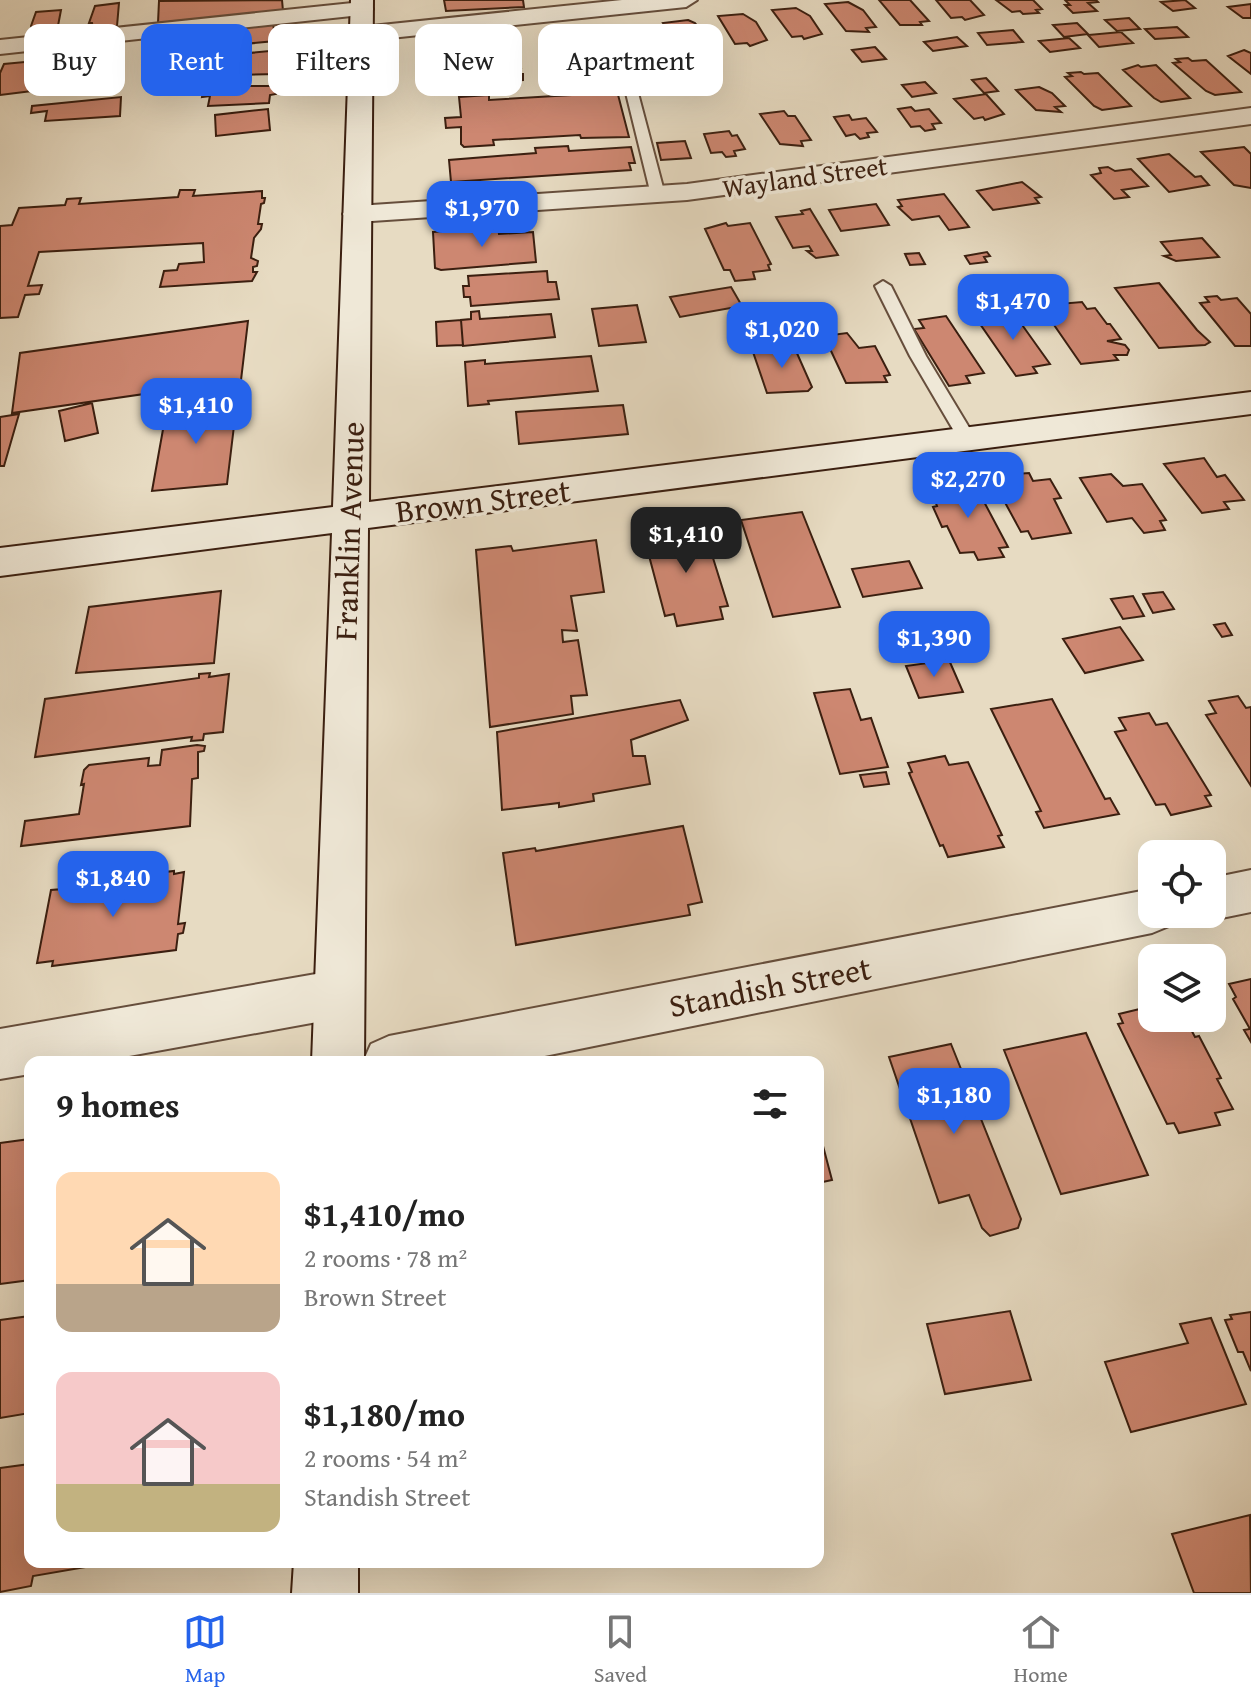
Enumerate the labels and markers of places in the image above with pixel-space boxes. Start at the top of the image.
pin: $1,970 [417,181,547,249]
pin: $1,470 [948,274,1078,342]
pin: $1,020 [717,302,847,370]
pin: $1,410 [131,378,261,446]
pin: $2,270 [903,452,1033,520]
pin: $1,410 [621,507,751,575]
pin: $1,390 [869,611,999,679]
pin: $1,840 [48,851,178,919]
pin: $1,180 [889,1068,1019,1136]

